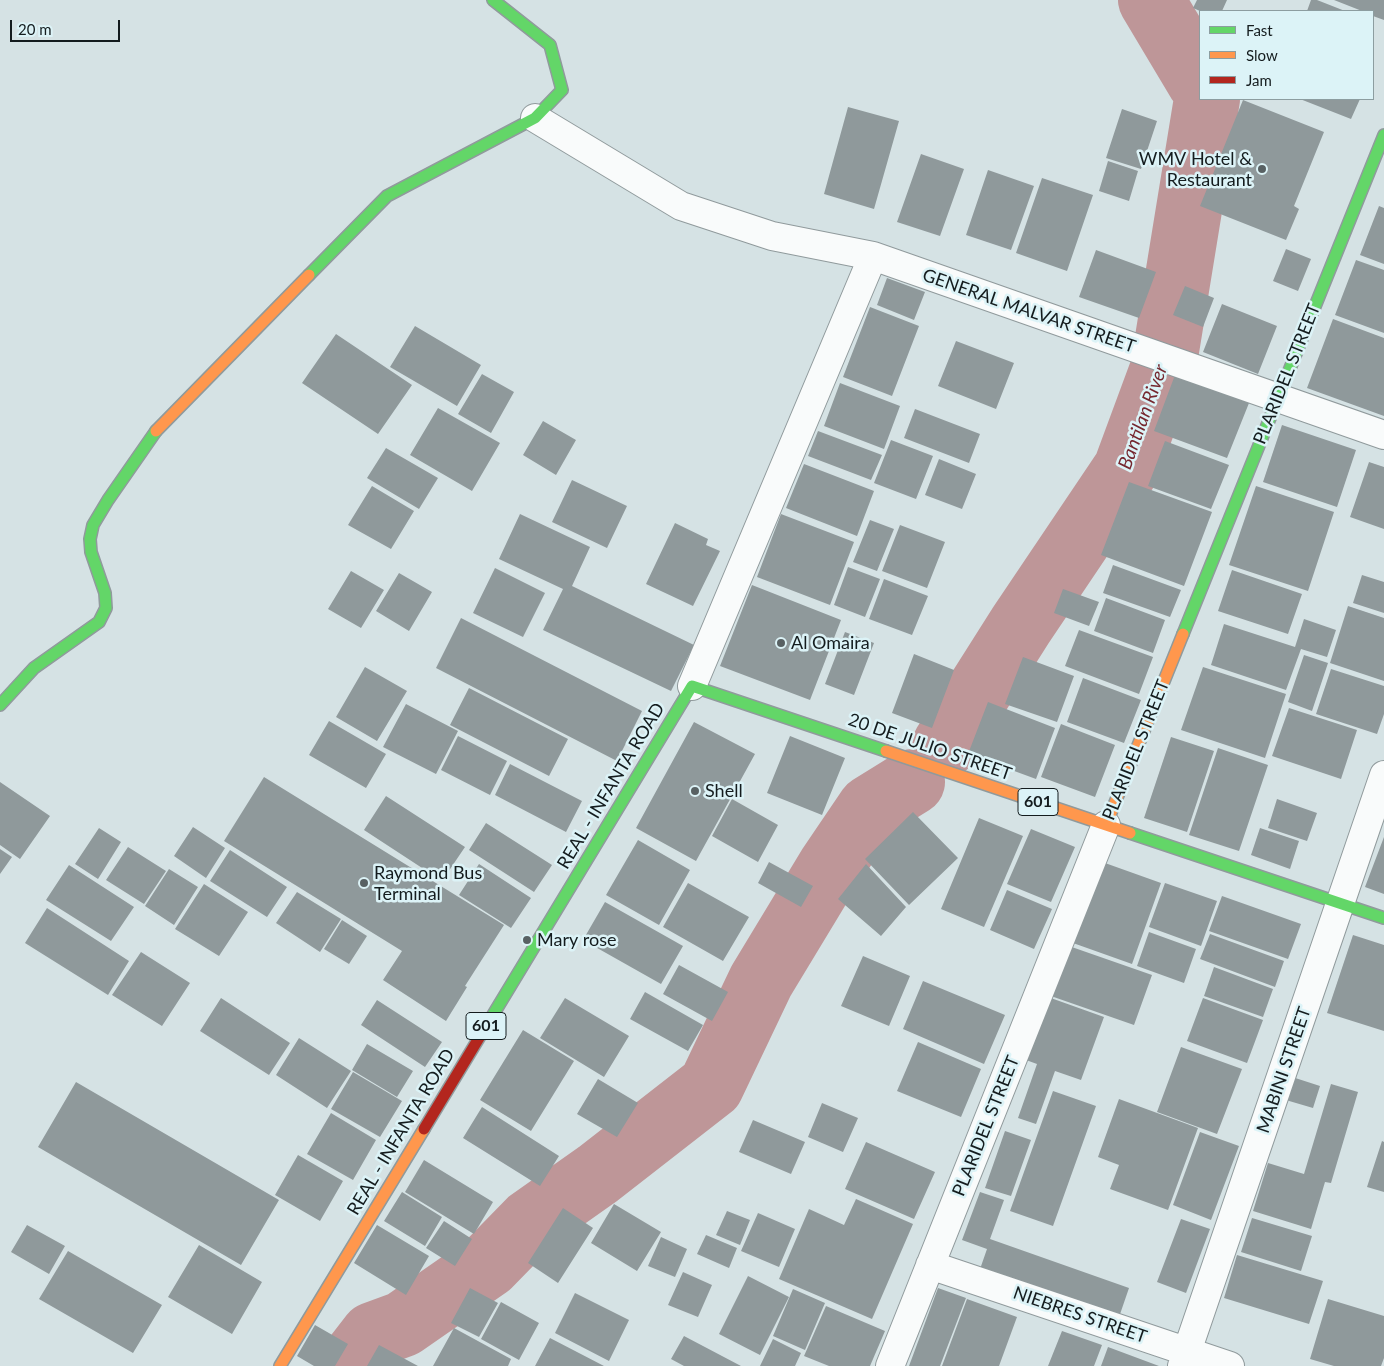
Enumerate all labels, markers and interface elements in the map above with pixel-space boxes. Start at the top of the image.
scale bar [12,10,122,42]
legend [1199,10,1374,100]
text: 20 m [18,20,52,38]
text: Fast [1246,21,1273,39]
text: Slow [1246,46,1278,64]
text: Jam [1246,71,1272,89]
place label: WMV Hotel & Restaurant [1139,148,1252,190]
marker: WMV Hotel & Restaurant [1256,163,1268,175]
street label: GENERAL MALVAR STREET [920,264,1138,358]
street label: PLARIDEL STREET [1249,301,1325,447]
water label: Bantilan River [1113,361,1173,473]
place label: Al Omaira [791,632,870,654]
marker: Al Omaira [775,637,787,649]
street label: PLARIDEL STREET [1098,677,1174,823]
street label: REAL - INFANTA ROAD [553,699,669,873]
street label: 20 DE JULIO STREET [845,709,1015,785]
place label: Shell [705,780,743,802]
marker: Shell [689,785,701,797]
road number: 601 [1018,789,1058,816]
place label: Raymond Bus Terminal [374,862,482,904]
marker: Raymond Bus Terminal [358,877,370,889]
place label: Mary rose [537,929,617,951]
marker: Mary rose [521,934,533,946]
street label: MABINI STREET [1252,1004,1316,1136]
road number: 601 [466,1012,506,1040]
street label: REAL - INFANTA ROAD [343,1045,459,1219]
street label: PLARIDEL STREET [948,1053,1024,1199]
street label: NIEBRES STREET [1010,1282,1150,1348]

